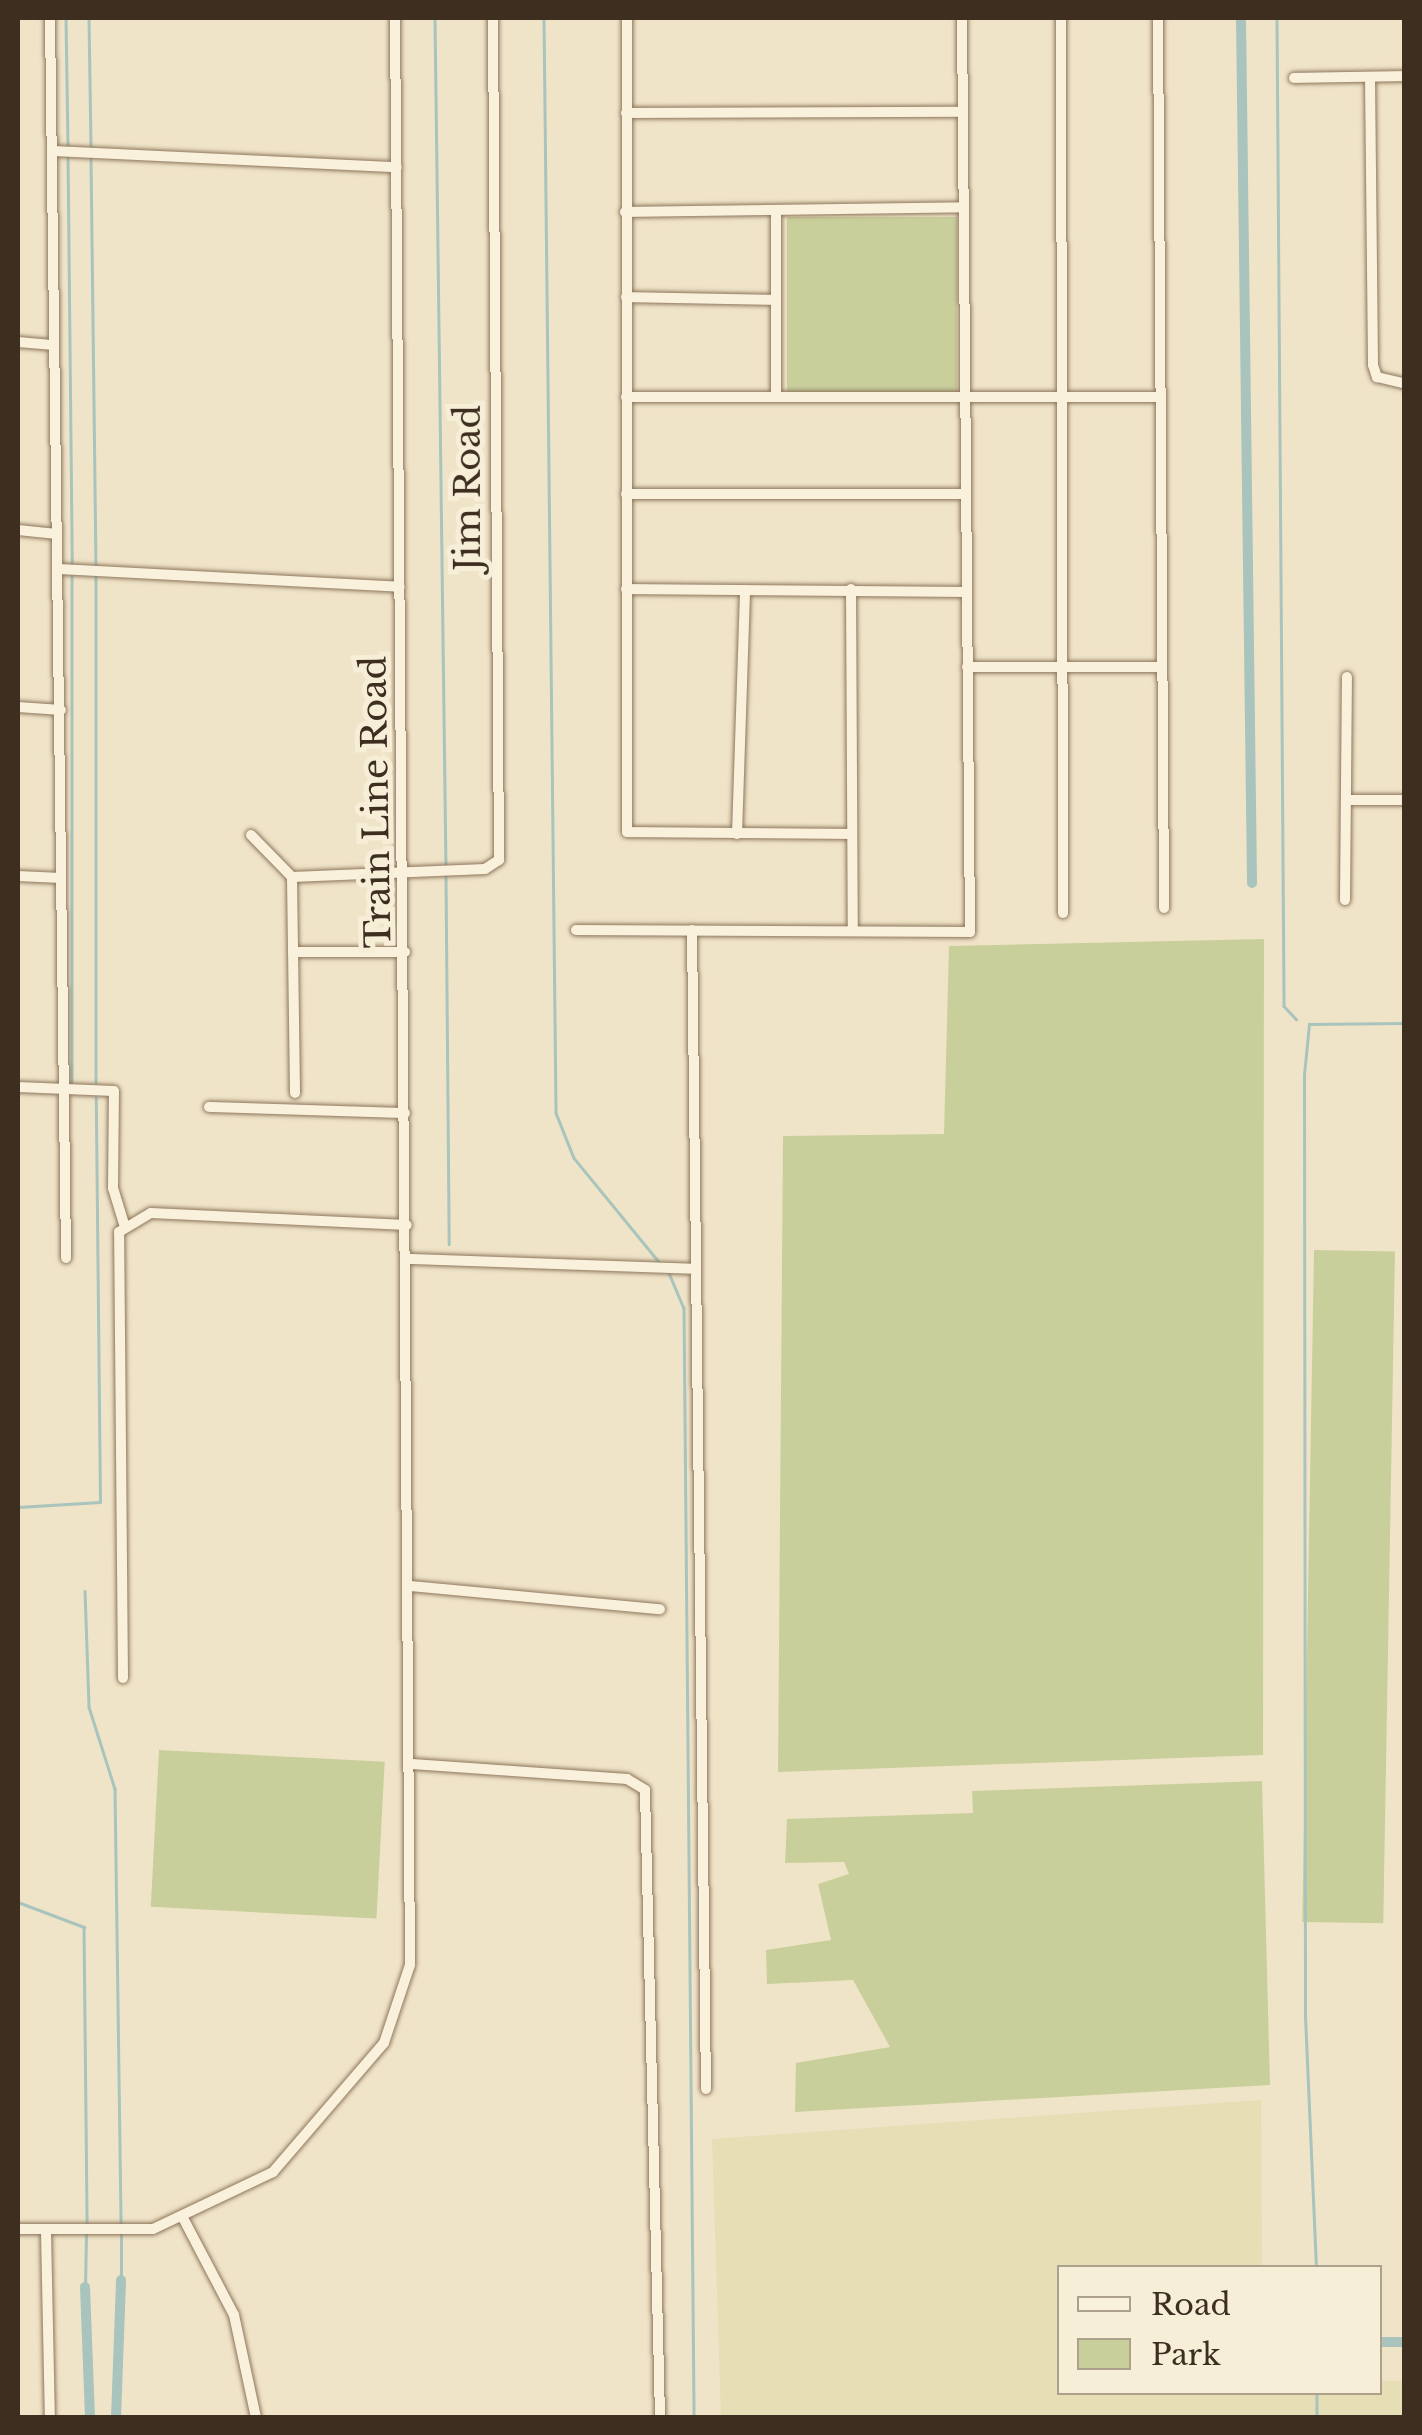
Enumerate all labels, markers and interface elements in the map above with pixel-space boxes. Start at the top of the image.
street label: Jim Road [447,405,489,571]
street label: Train Line Road [352,655,400,949]
legend [1057,2265,1382,2395]
text: Road [1151,2286,1231,2323]
text: Park [1151,2336,1221,2373]

